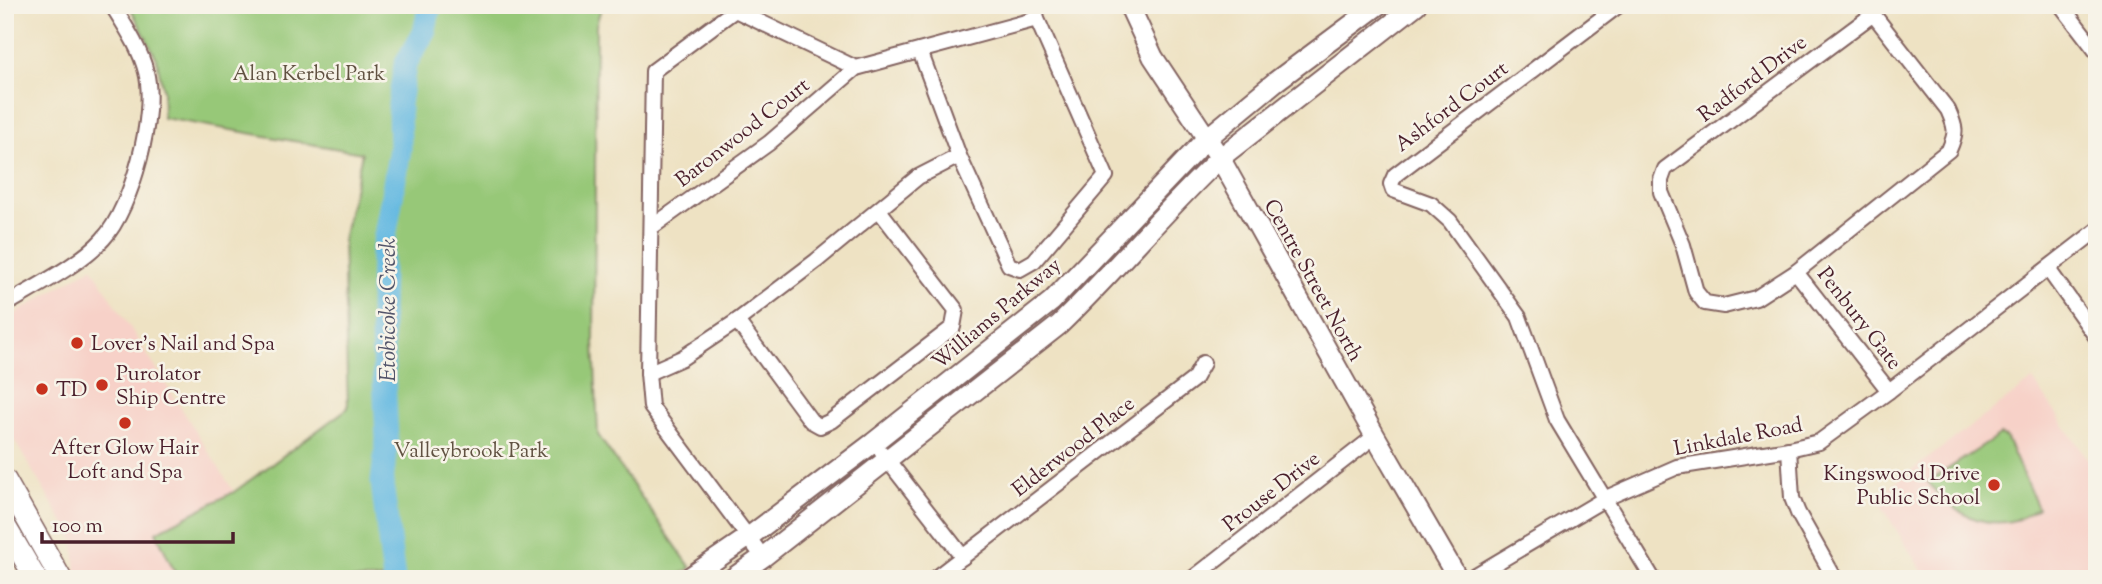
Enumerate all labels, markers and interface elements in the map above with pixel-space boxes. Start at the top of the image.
street label: Radford Drive [1693,29,1814,131]
street label: Ashford Court [1389,55,1515,160]
park label: Alan Kerbel Park [233,60,386,90]
street label: Baronwood Court [670,72,817,196]
street label: Centre Street North [1255,194,1369,368]
water label: Etobicoke Creek [373,238,406,382]
street label: Williams Parkway [926,251,1069,378]
street label: Penbury Gate [1809,262,1908,377]
place label: Lover's Nail and Spa [91,330,275,360]
marker: Lover's Nail and Spa [69,335,85,351]
place label: Purolator Ship Centre [116,360,226,414]
place label: TD [56,376,87,406]
marker: Purolator Ship Centre [94,377,110,393]
marker: TD [34,381,50,397]
street label: Elderwood Place [1007,390,1142,505]
street label: Linkdale Road [1671,411,1806,465]
marker: After Glow Hair Loft and Spa [117,415,133,431]
place label: After Glow Hair Loft and Spa [51,434,199,488]
park label: Valleybrook Park [394,437,549,467]
street label: Prouse Drive [1217,445,1327,540]
place label: Kingswood Drive Public School [1823,460,1980,514]
marker: Kingswood Drive Public School [1986,477,2002,493]
scale bar [42,500,233,544]
text: 100 m [52,512,103,542]

